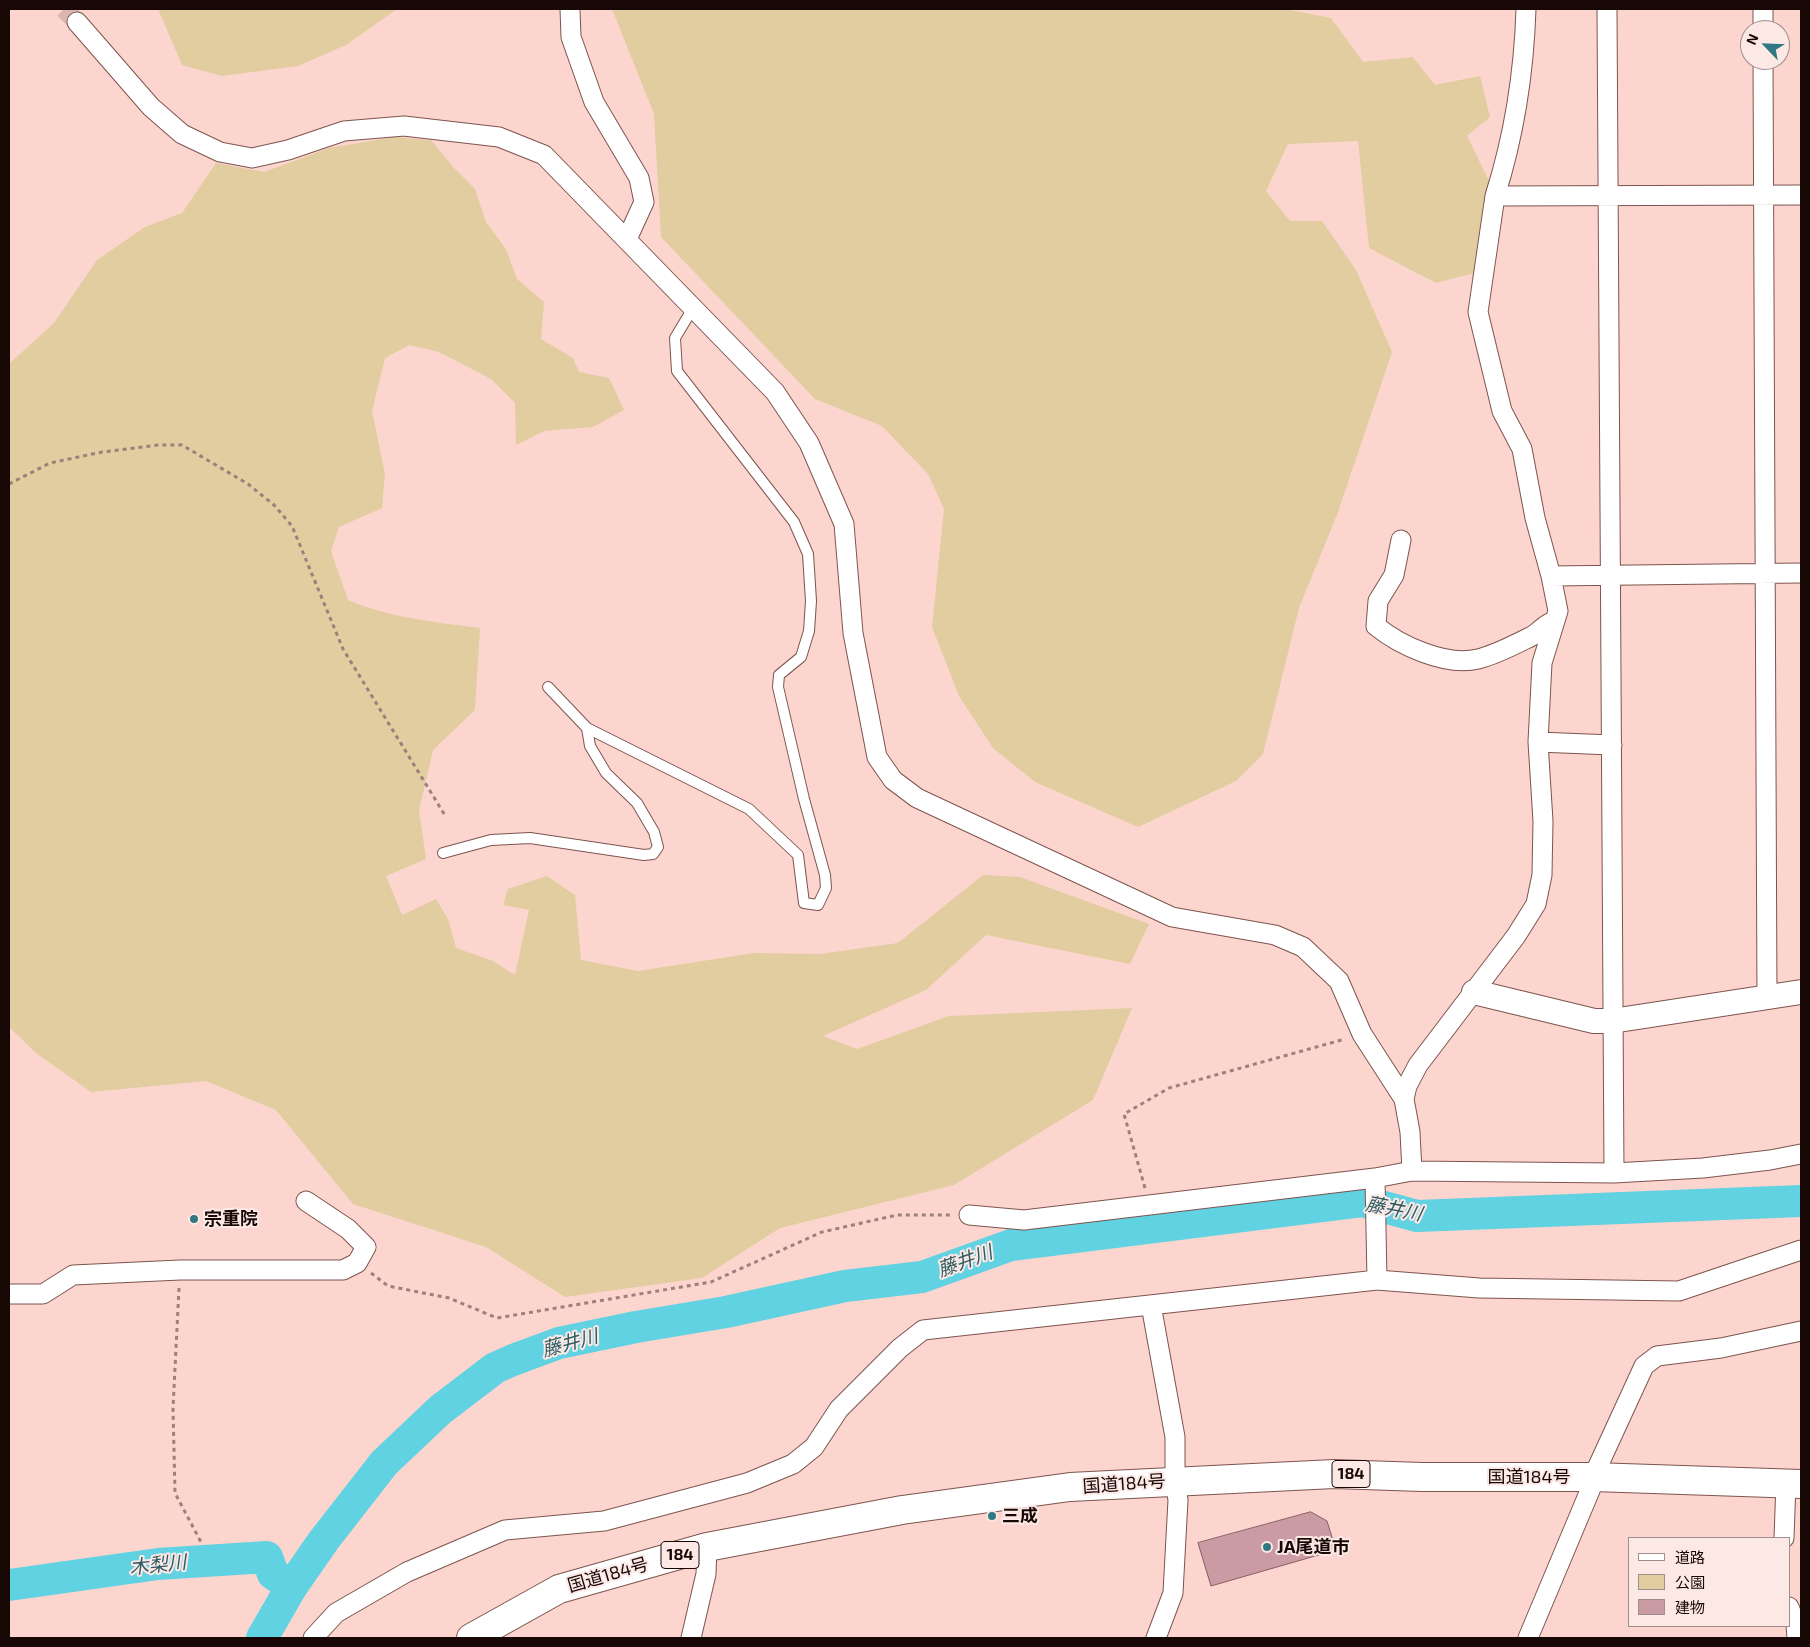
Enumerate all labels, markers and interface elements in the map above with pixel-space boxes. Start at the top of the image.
north arrow [1740,20,1790,70]
text: N [1742,31,1762,47]
water label: 藤井川 [1364,1192,1424,1226]
place label: 宗重院 [204,1208,258,1230]
marker: 宗重院 [188,1213,200,1225]
water label: 藤井川 [934,1241,996,1281]
water label: 藤井川 [540,1325,600,1361]
road number: 184 [1332,1460,1370,1488]
street label: 国道184号 [1487,1466,1571,1488]
street label: 国道184号 [1082,1470,1166,1498]
place label: 三成 [1002,1505,1038,1527]
marker: 三成 [986,1510,998,1522]
place label: JA尾道市 [1277,1536,1349,1558]
legend [1628,1537,1790,1627]
marker: JA尾道市 [1261,1541,1273,1553]
road number: 184 [661,1542,699,1568]
text: 道路 [1675,1548,1705,1566]
water label: 木梨川 [128,1551,188,1579]
street label: 国道184号 [565,1553,651,1597]
text: 公園 [1675,1573,1705,1591]
text: 建物 [1675,1598,1705,1616]

